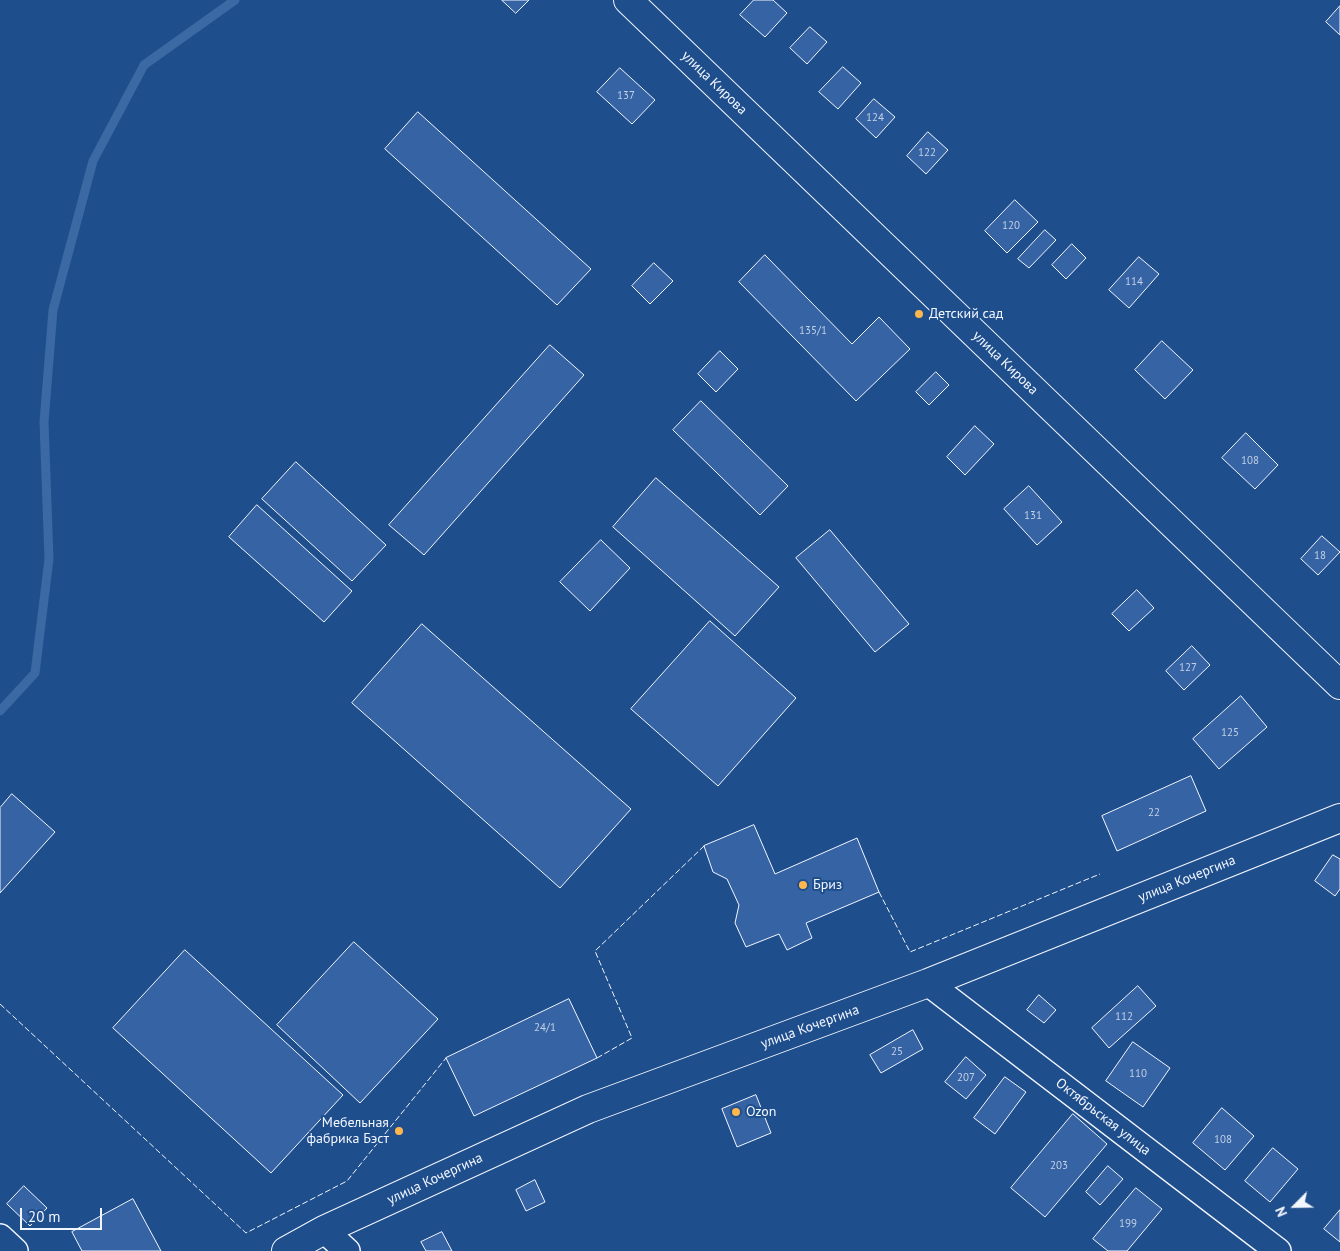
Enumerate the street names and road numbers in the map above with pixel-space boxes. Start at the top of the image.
street label: улица Кирова [678,48,750,118]
street label: улица Кирова [969,328,1041,398]
street label: улица Кочергина [1136,852,1238,906]
street label: улица Кочергина [759,1001,861,1053]
street label: Октябрьская улица [1052,1075,1154,1159]
street label: улица Кочергина [385,1150,485,1208]

